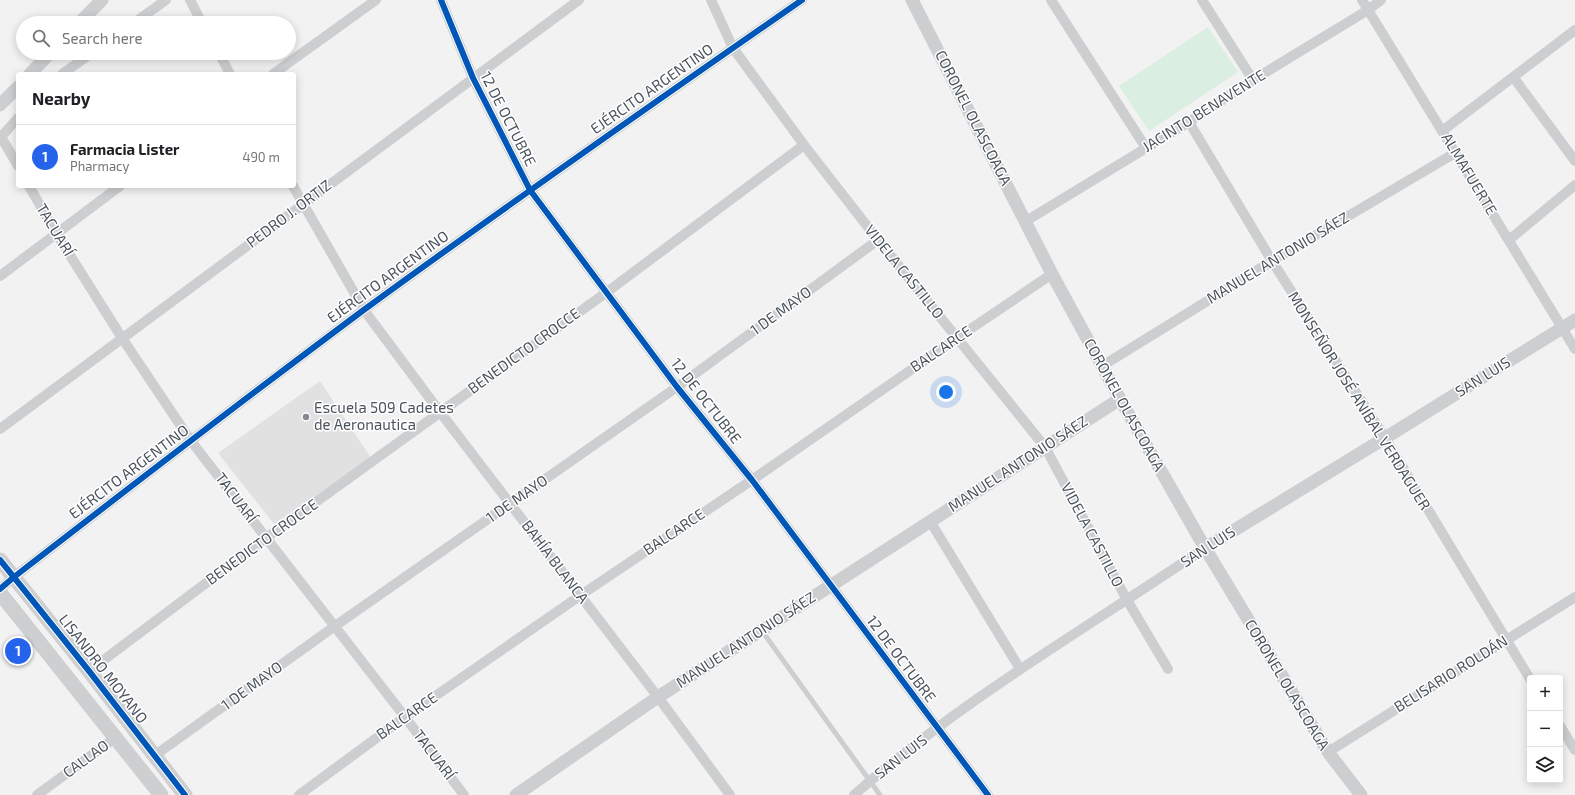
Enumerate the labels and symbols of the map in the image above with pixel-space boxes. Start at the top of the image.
street label: EJÉRCITO ARGENTINO [587,39,716,137]
street label: CORONEL OLASCOAGA [932,47,1016,189]
street label: JACINTO BENAVENTE [1139,65,1268,155]
street label: 12 DE OCTUBRE [477,68,540,169]
street label: ALMAFUERTE [1438,129,1501,218]
street label: PEDRO J. ORTIZ [242,175,334,251]
street label: TACUARÍ [33,200,79,260]
street label: MANUEL ANTONIO SÁEZ [1203,208,1352,307]
street label: VIDELA CASTILLO [861,221,948,322]
street label: EJÉRCITO ARGENTINO [323,226,452,326]
street label: 1 DE MAYO [746,282,814,338]
street label: MONSEÑOR JOSÉ ANÍBAL VERDAGUER [1285,288,1435,513]
street label: BENEDICTO CROCCE [464,303,583,397]
street label: BALCARCE [906,321,975,375]
street label: CORONEL OLASCOAGA [1081,335,1169,475]
street label: SAN LUIS [1452,352,1513,400]
street label: 12 DE OCTUBRE [668,354,746,447]
your location [936,382,956,402]
place label: Escuela 509 Cadetes de Aeronautica [314,398,454,433]
street label: MANUEL ANTONIO SÁEZ [944,411,1091,515]
marker: Escuela 509 Cadetes de Aeronautica [301,412,311,422]
street label: EJÉRCITO ARGENTINO [65,420,192,522]
street label: TACUARÍ [212,469,262,527]
street label: 1 DE MAYO [482,470,551,526]
street label: VIDELA CASTILLO [1058,479,1128,590]
street label: BENEDICTO CROCCE [202,494,321,588]
street label: BALCARCE [639,504,708,558]
street label: BAHÍA BLANCA [519,516,593,607]
street label: SAN LUIS [1177,522,1238,570]
street label: MANUEL ANTONIO SÁEZ [672,587,819,691]
street label: LISANDRO MOYANO [56,610,152,726]
street label: 12 DE OCTUBRE [863,612,940,705]
street label: CORONEL OLASCOAGA [1242,616,1334,754]
street label: BELISARIO ROLDÁN [1390,631,1511,715]
pin: 1 [5,636,31,666]
street label: 1 DE MAYO [217,657,285,713]
street label: BALCARCE [373,688,440,743]
street label: TACUARÍ [410,726,460,784]
street label: SAN LUIS [871,730,930,782]
street label: CALLAO [59,735,112,781]

